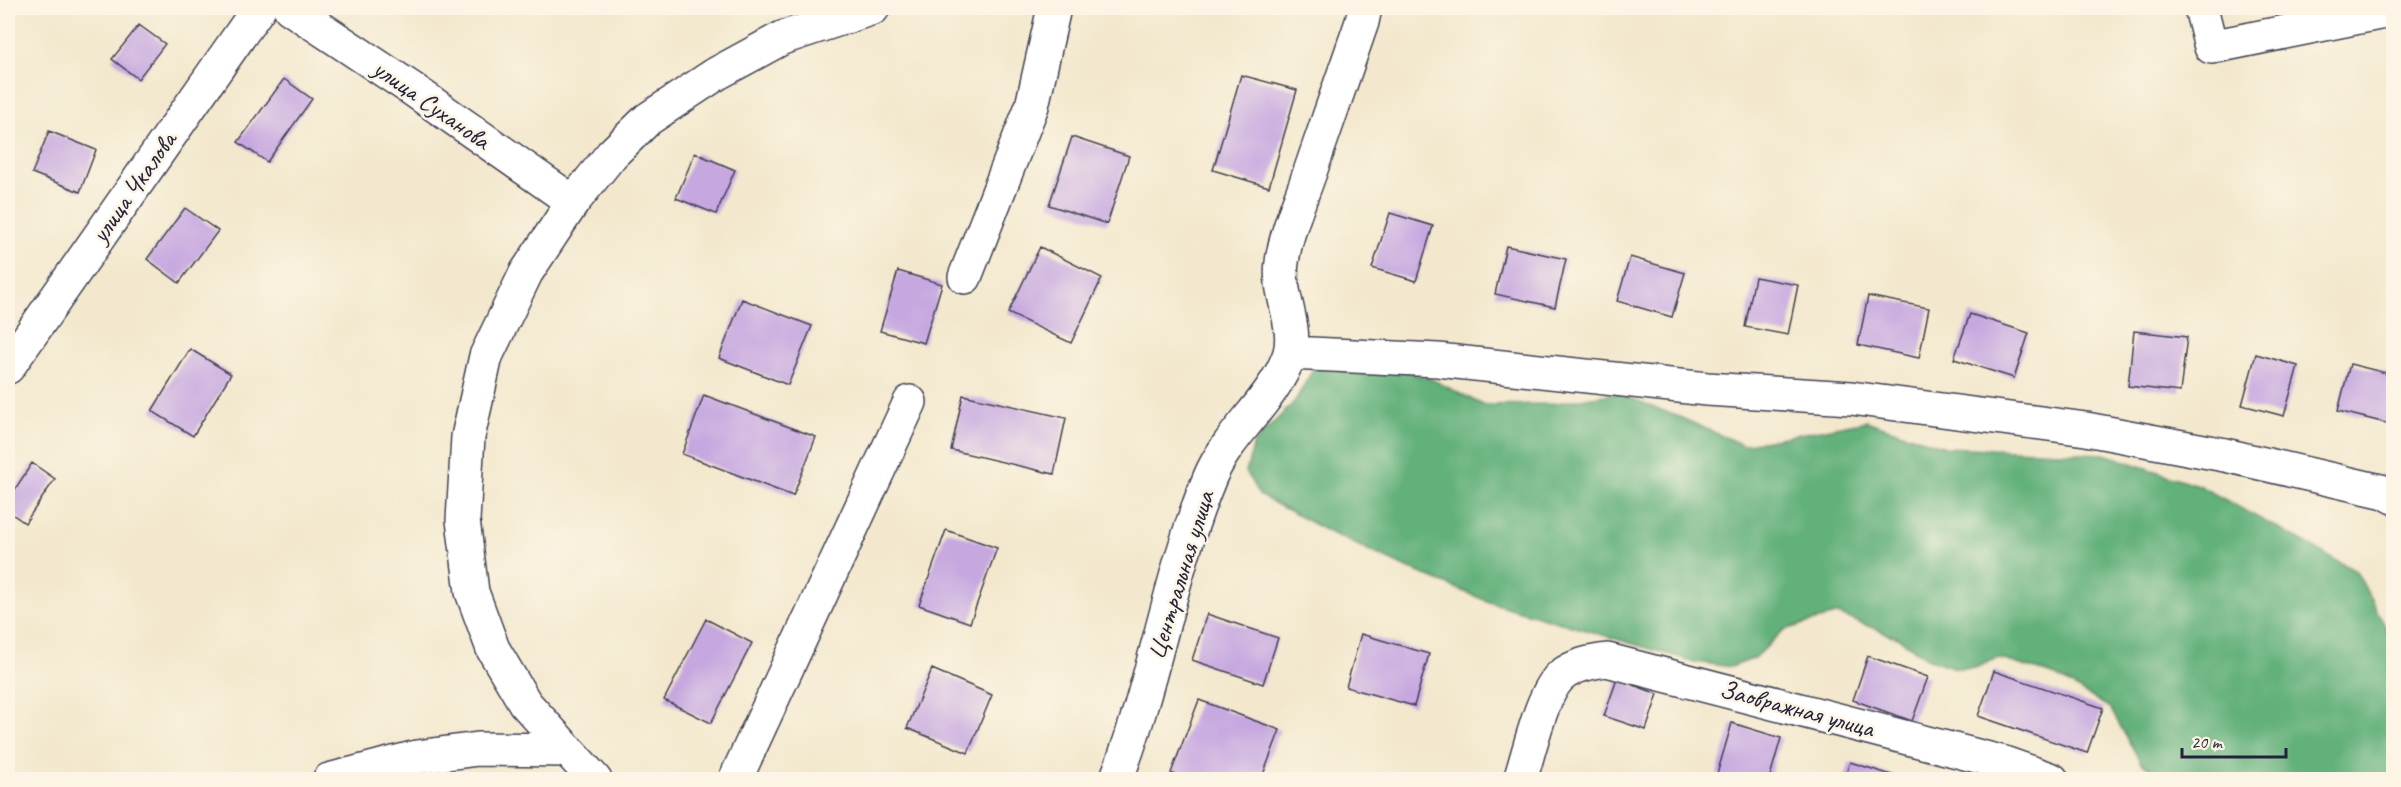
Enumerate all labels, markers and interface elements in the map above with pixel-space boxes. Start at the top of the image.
street label: улица Суханова [365,51,498,158]
street label: улица Чкалова [82,124,185,251]
street label: Центральная улица [1139,485,1222,663]
street label: Заовражная улица [1716,672,1879,745]
scale bar [2182,721,2286,759]
text: 20 m [2191,731,2224,753]

